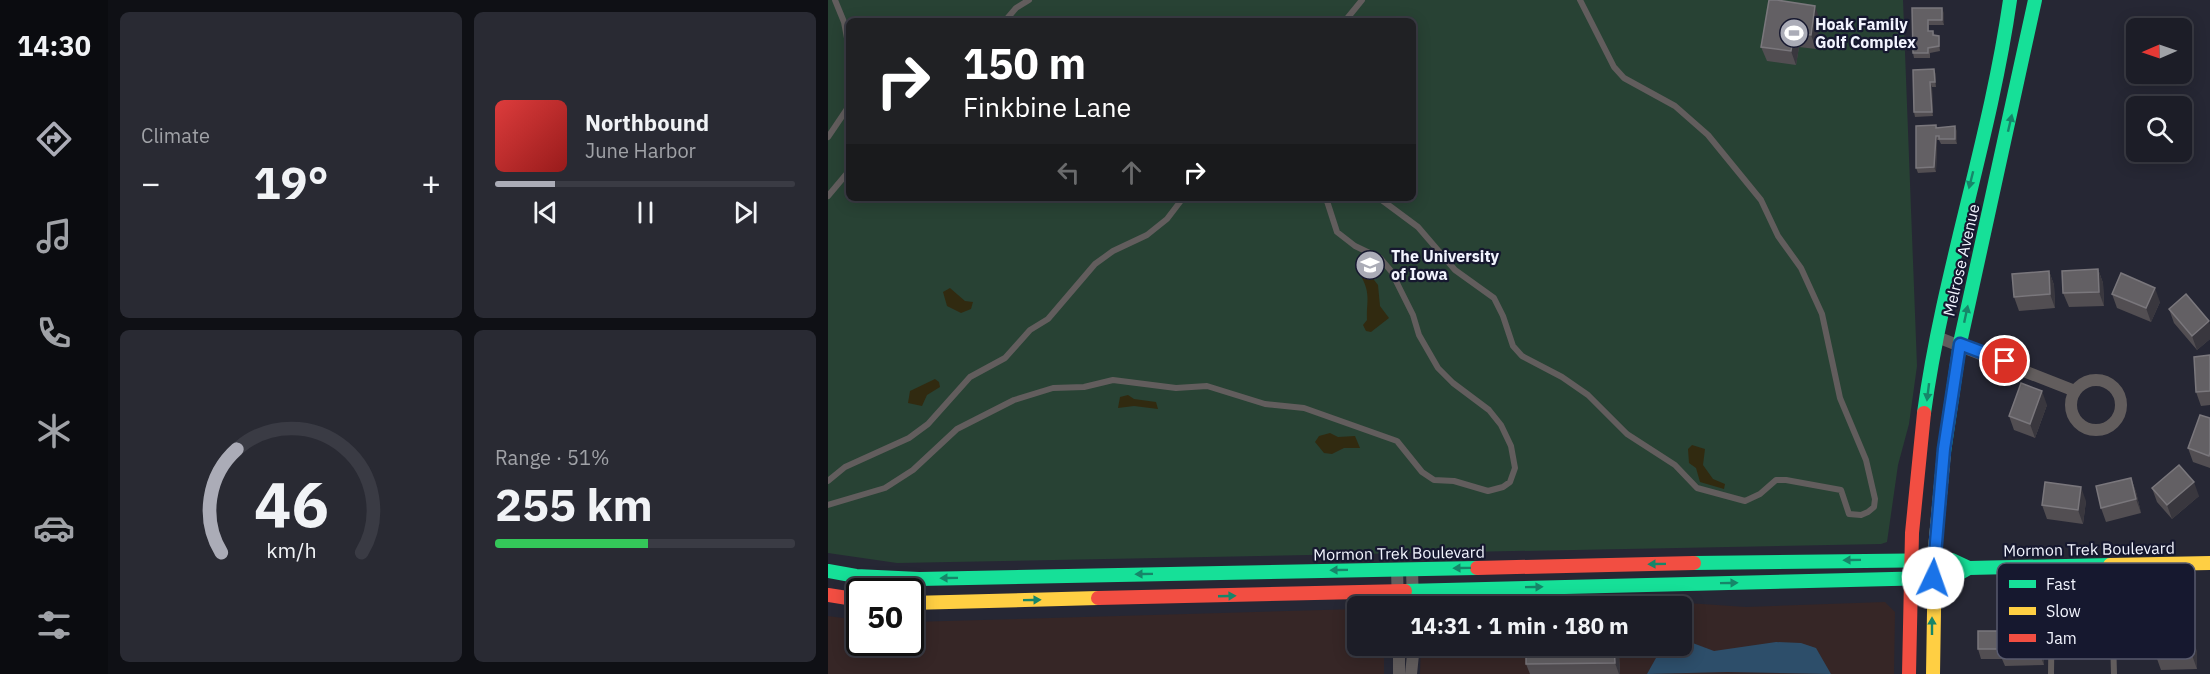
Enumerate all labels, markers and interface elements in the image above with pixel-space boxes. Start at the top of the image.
place label: Hoak Family Golf Complex [1815,14,1916,52]
sports icon: Hoak Family Golf Complex [1778,17,1810,49]
north arrow [2126,18,2192,84]
map controls [2126,18,2192,162]
text: 14:30 [17,28,91,63]
text: 150 m [963,36,1086,91]
icon: right [864,42,942,120]
text: Finkbine Lane [963,89,1131,124]
button: search [2126,96,2192,162]
text: Northbound [585,108,709,137]
one-way arrow [2005,114,2015,133]
icon: directions [33,118,75,160]
text: Climate [141,122,210,149]
text: June Harbor [585,137,696,164]
text: 19° [253,153,329,211]
icon: left [1052,156,1085,189]
icon: ahead [1115,156,1148,189]
icon: right [1178,156,1211,189]
text: − [141,161,161,204]
text: + [421,161,441,204]
one-way arrow [1966,171,1976,189]
icon: previous [529,196,562,229]
icon: pause [629,196,662,229]
icon: next [729,196,762,229]
street label: Melrose Avenue [1938,202,1984,318]
icon: music [33,215,75,257]
place label: The University of Iowa [1391,246,1500,284]
school or university icon: The University of Iowa [1354,249,1386,281]
one-way arrow [1962,304,1971,323]
icon: phone [33,312,75,354]
pin [1979,335,2030,386]
icon: arrive [1988,344,2021,377]
one-way arrow [1924,382,1933,401]
icon: climate [33,410,75,452]
text: Range · 51% [495,444,610,471]
text: 46 [254,463,328,544]
text: 255 km [495,475,653,533]
icon: car [33,507,75,549]
text: km/h [266,536,316,564]
street label: Mormon Trek Boulevard [2003,538,2175,560]
street label: Mormon Trek Boulevard [1313,542,1485,564]
position arrow [1901,546,1965,610]
one-way arrow [1842,555,1861,564]
one-way arrow [1647,559,1666,569]
one-way arrow [1452,563,1471,573]
legend [1997,563,2195,659]
one-way arrow [1329,565,1348,575]
one-way arrow [1134,569,1153,579]
one-way arrow [939,573,958,583]
text: Fast [2046,574,2076,594]
speed limit sign: 50 [846,578,924,656]
one-way arrow [1720,578,1739,588]
one-way arrow [1525,583,1544,592]
one-way arrow [1217,591,1236,601]
one-way arrow [1022,596,1041,605]
text: Slow [2046,601,2081,621]
icon: filters [33,604,75,646]
text: 14:31 · 1 min · 180 m [1410,611,1629,640]
one-way arrow [1927,617,1937,636]
text: Jam [2046,628,2077,648]

